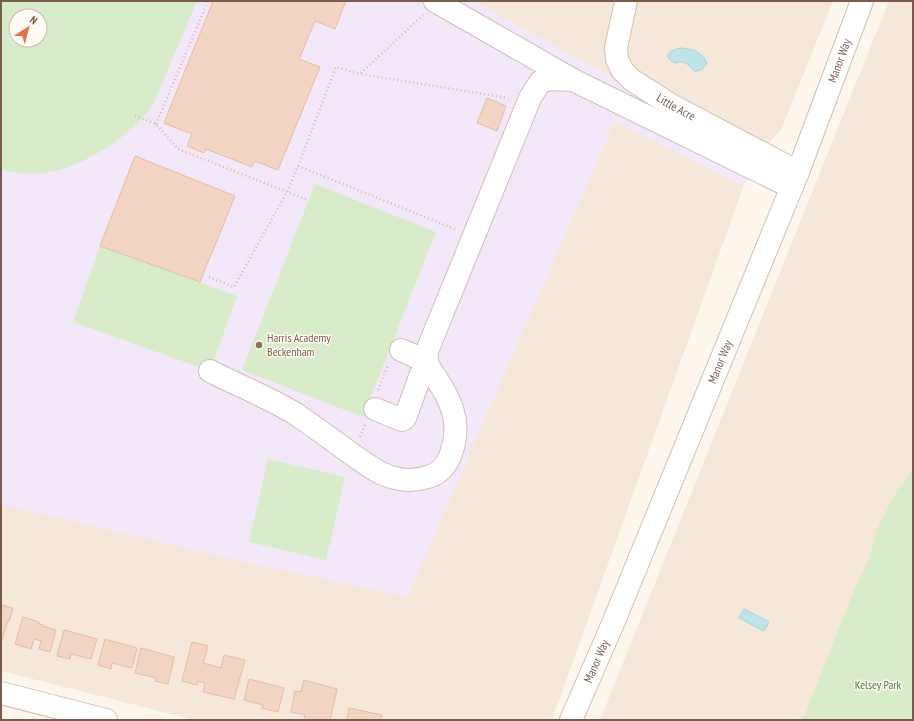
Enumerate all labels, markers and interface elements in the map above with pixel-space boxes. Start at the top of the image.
north arrow [8,8,48,48]
text: N [27,12,40,27]
street label: Manor Way [824,36,854,85]
street label: Little Acre [654,90,698,124]
place label: Harris Academy Beckenham [267,330,331,359]
street label: Manor Way [704,337,736,386]
marker: Harris Academy Beckenham [254,340,264,350]
street label: Manor Way [580,637,612,685]
park label: Kelsey Park [855,677,902,692]

